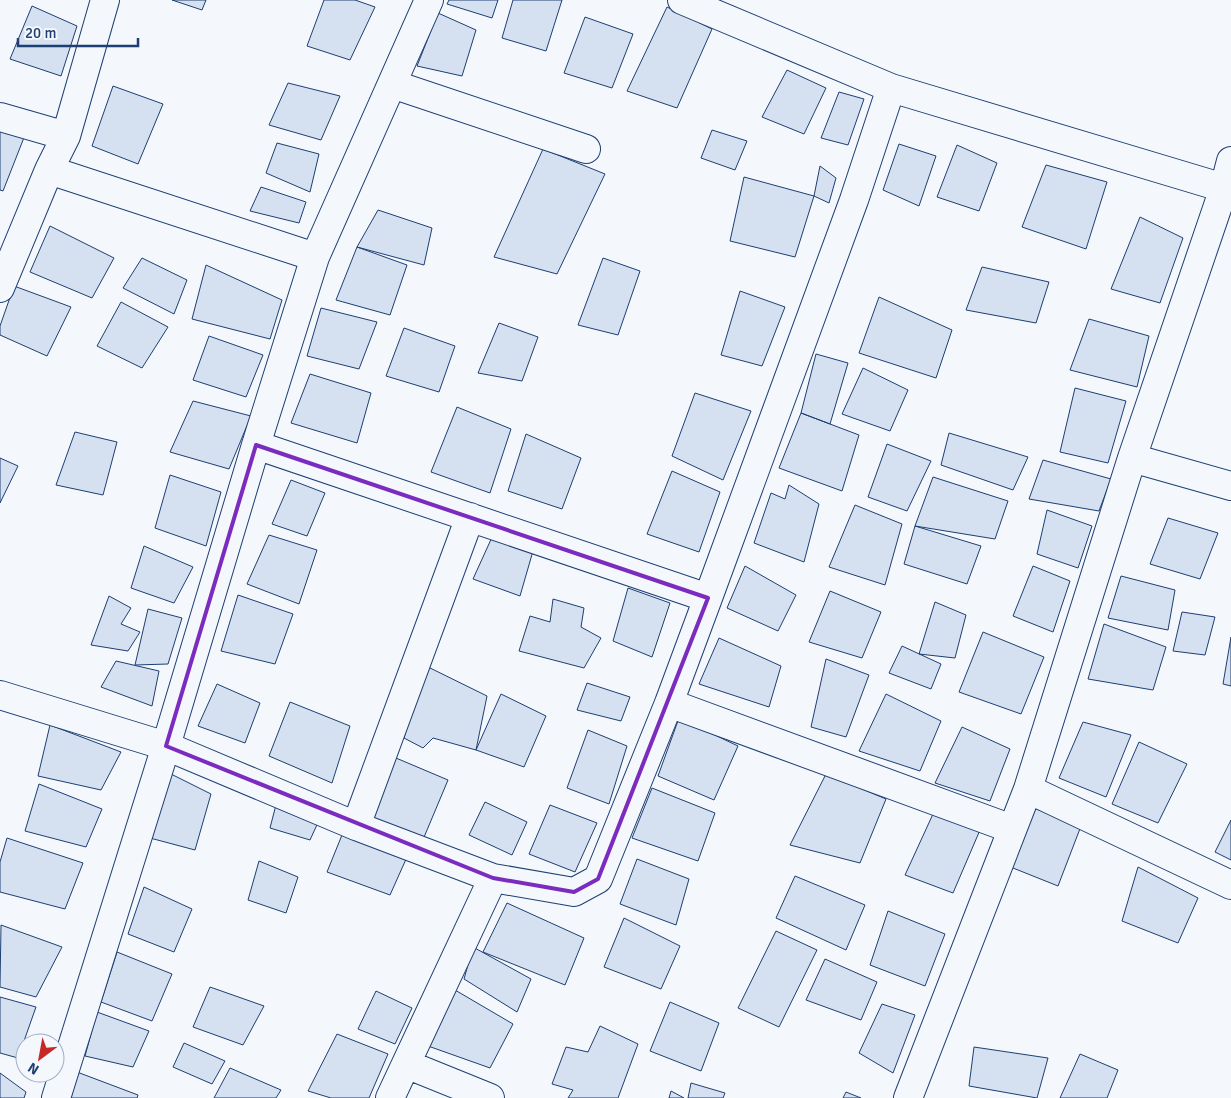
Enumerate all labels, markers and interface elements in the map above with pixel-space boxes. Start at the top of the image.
scale bar [18,15,138,47]
text: 20 m [25,24,56,42]
north arrow [15,1033,65,1083]
text: N [25,1059,42,1078]

